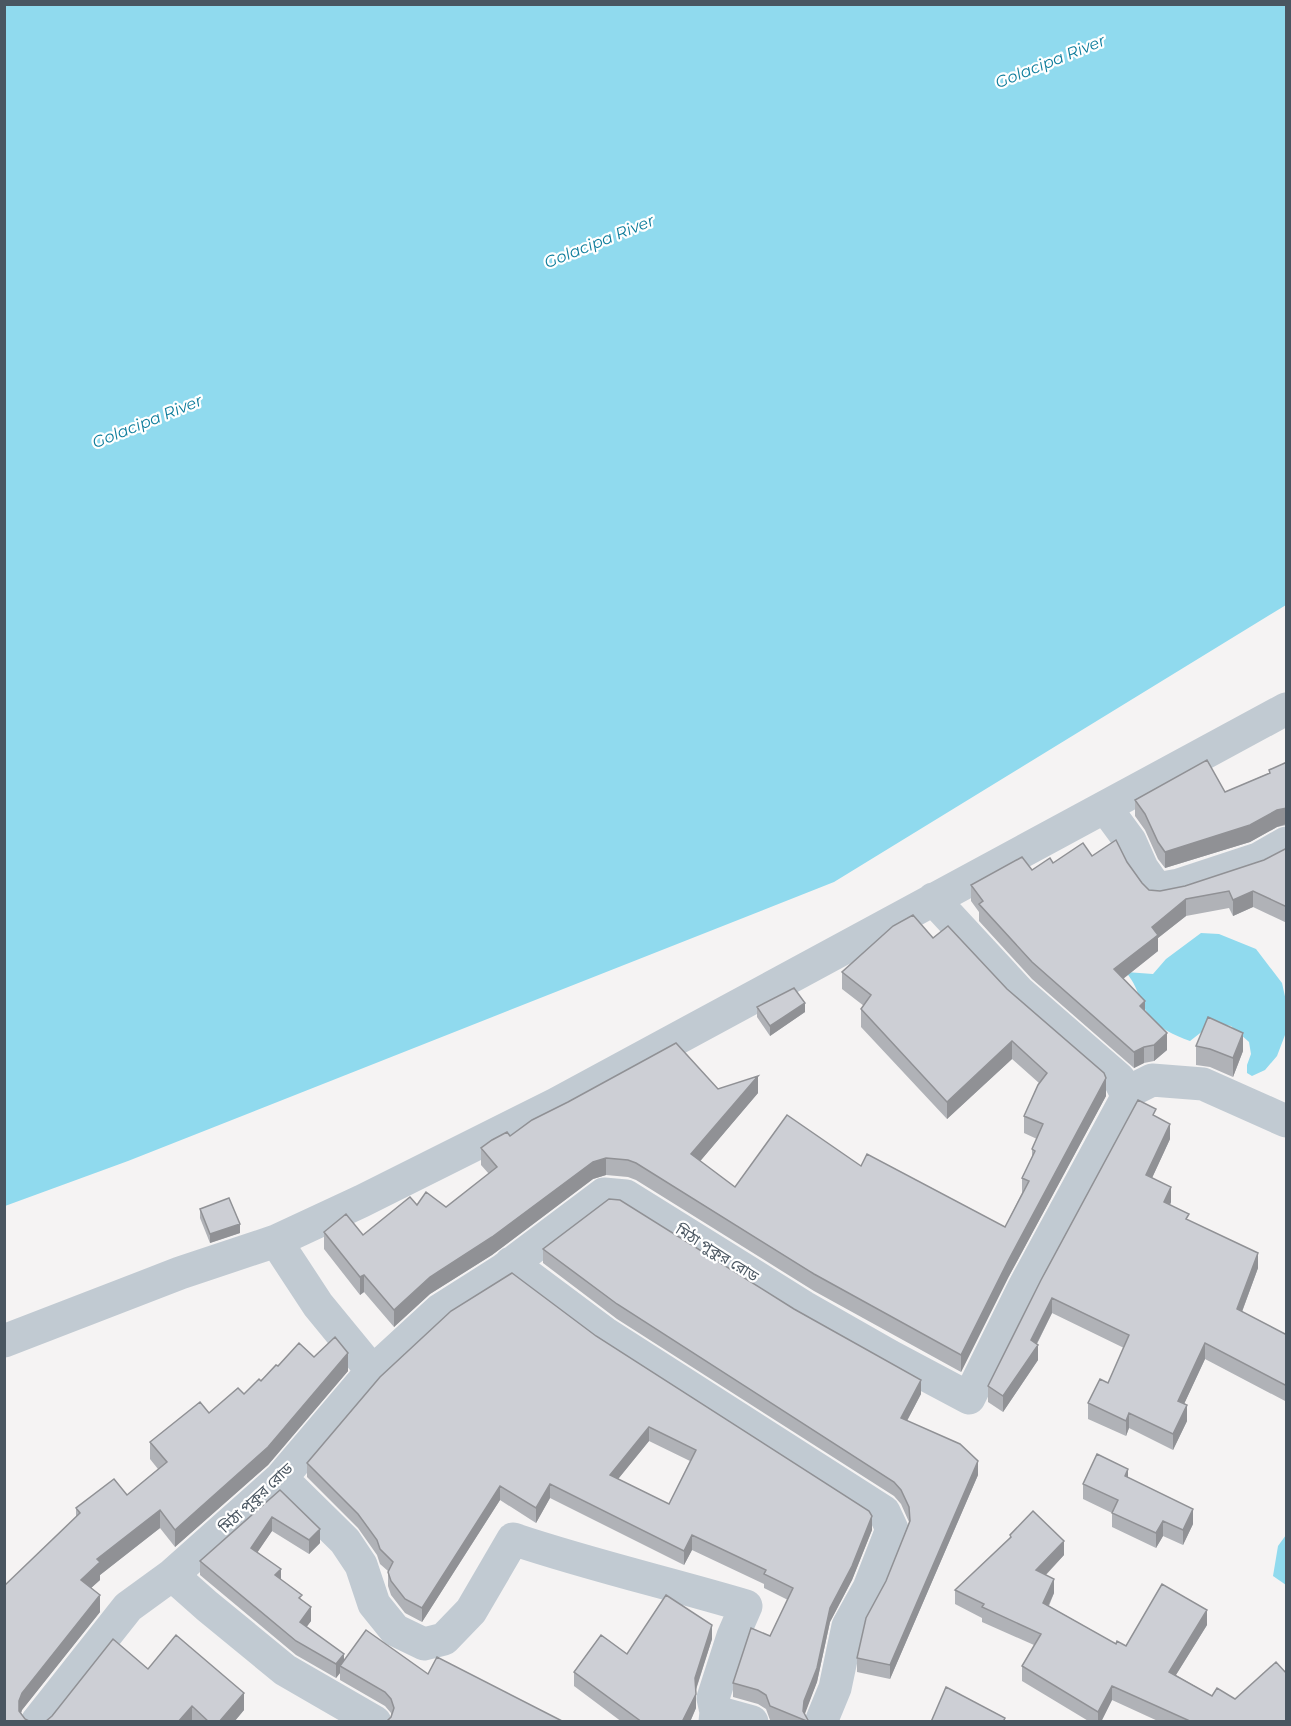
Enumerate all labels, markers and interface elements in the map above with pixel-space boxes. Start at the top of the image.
water label: Golacipa River [992,31,1109,92]
water label: Golacipa River [541,211,658,272]
water label: Golacipa River [89,391,206,452]
street label: মিঠা পুকুর রোড [672,1219,762,1286]
street label: মিঠা পুকুর রোড [214,1458,297,1537]

